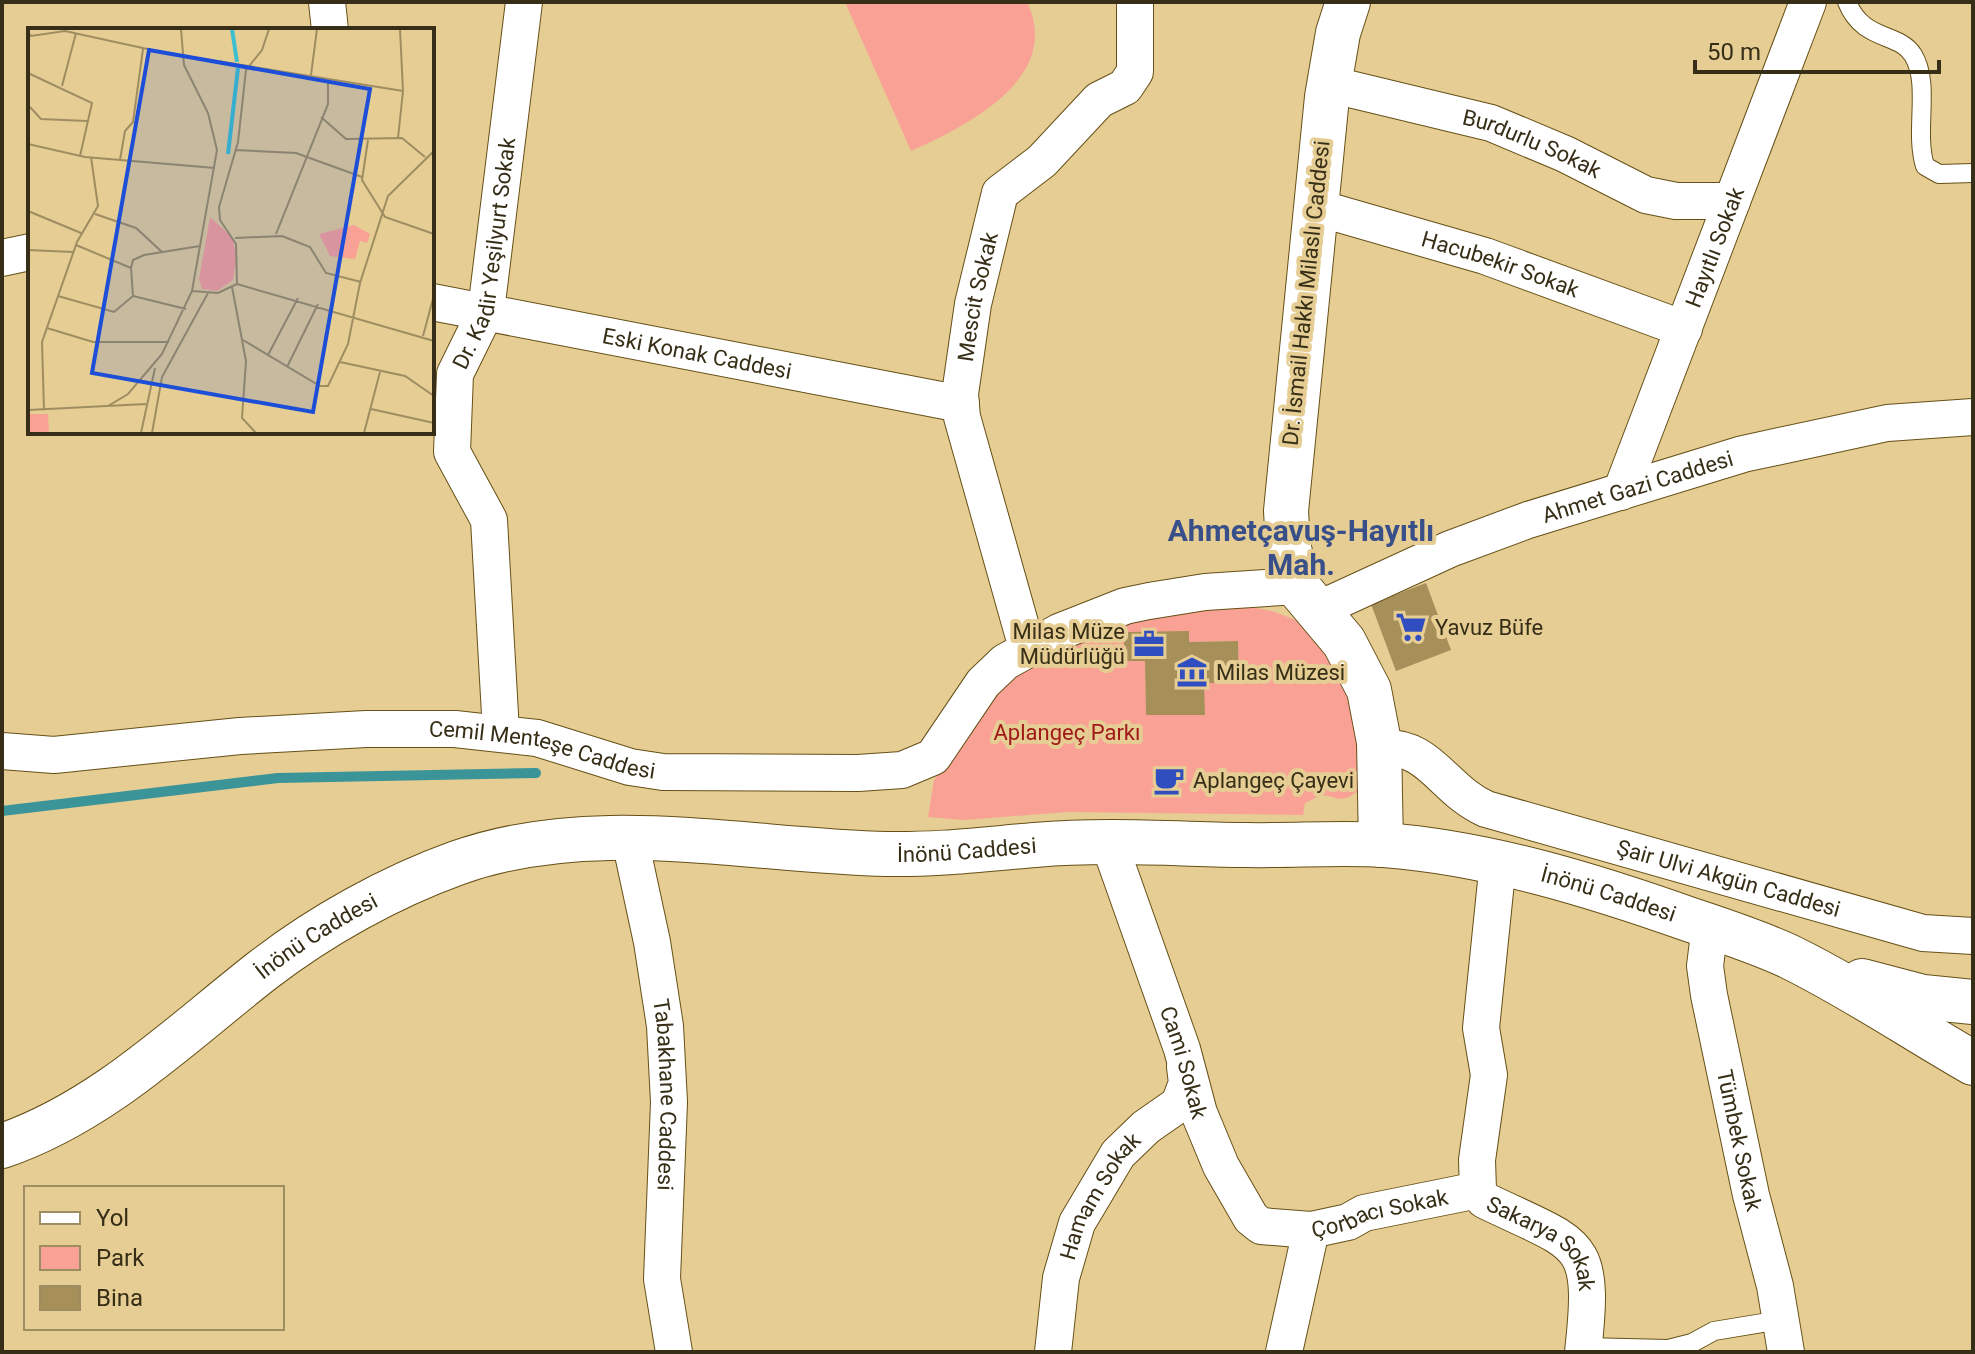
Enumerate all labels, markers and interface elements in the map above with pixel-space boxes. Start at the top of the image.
scale bar [1695,24,1939,74]
inset map [28,28,434,434]
text: 50 m [1707,38,1761,66]
street label: Burdurlu Sokak [1460,104,1606,183]
street label: Dr. Kadir Yeşilyurt Sokak [447,135,520,373]
street label: Dr. İsmail Hakkı Milaslı Caddesi [1278,139,1334,447]
street label: Hayıtlı Sokak [1680,183,1749,311]
street label: Hacubekir Sokak [1419,226,1583,302]
street label: Mescit Sokak [952,228,1003,363]
street label: Eski Konak Caddesi [600,323,794,384]
street label: Ahmet Gazi Caddesi [1539,445,1736,527]
district label: Ahmetçavuş-Hayıtlı Mah. [1168,513,1434,582]
supermarket icon: Yavuz Büfe [1394,610,1428,644]
place label: Yavuz Büfe [1435,615,1543,640]
place label: Milas Müze Müdürlüğü [1013,619,1125,669]
office icon: Milas Müze Müdürlüğü [1132,627,1166,661]
museum icon: Milas Müzesi [1175,655,1209,689]
place label: Milas Müzesi [1216,660,1345,685]
street label: Cemil Menteşe Caddesi [429,717,657,783]
park label: Aplangeç Parkı [994,720,1140,745]
cafe icon: Aplangeç Çayevi [1152,763,1186,797]
place label: Aplangeç Çayevi [1193,768,1354,793]
street label: İnönü Caddesi [897,832,1037,867]
street label: Şair Ulvi Akgün Caddesi [1614,834,1843,921]
street label: İnönü Caddesi [1538,861,1679,926]
street label: İnönü Caddesi [250,888,381,984]
street label: Tabakhane Caddesi [648,997,682,1191]
street label: Cami Sokak [1155,1003,1213,1122]
street label: Tümbek Sokak [1712,1067,1767,1215]
street label: Hamam Sokak [1055,1126,1146,1263]
street label: Çorbacı Sokak [1309,1184,1451,1242]
legend [24,1186,284,1330]
street label: Sakarya Sokak [1483,1191,1600,1293]
text: Yol [96,1204,129,1232]
text: Park [96,1244,145,1272]
text: Bina [96,1284,143,1312]

